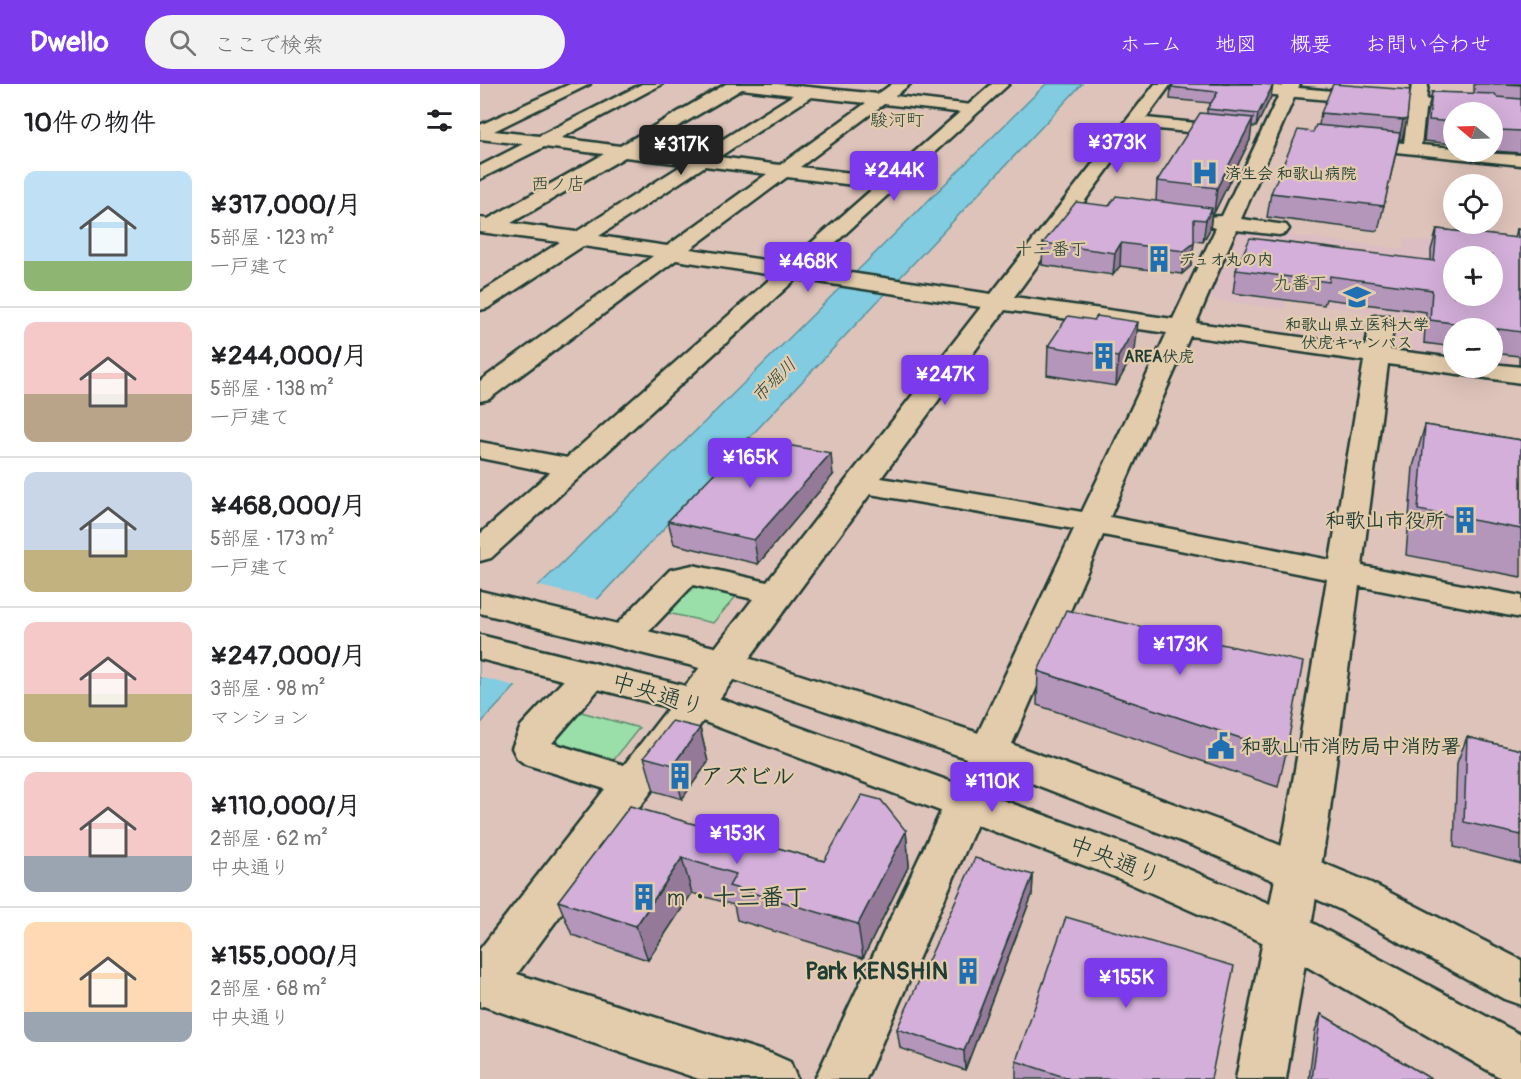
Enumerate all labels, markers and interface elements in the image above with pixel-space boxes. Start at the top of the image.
search box [145,15,565,69]
text: Dwello [30,25,109,60]
icon: search [166,26,199,59]
text: ここで検索 [214,31,324,59]
text: ホーム [1120,31,1182,58]
text: 地図 [1215,31,1257,58]
text: 概要 [1290,31,1332,58]
text: お問い合わせ [1365,31,1491,58]
north arrow [1443,102,1503,162]
map controls [1443,102,1503,378]
icon: filters [423,104,456,137]
text: 10件の物件 [24,107,156,139]
district label: 駿河町 [870,109,924,132]
pin: ¥373K [1075,123,1159,174]
pin: ¥317K [639,125,723,176]
text: ¥373K [1088,130,1146,155]
text: ¥317K [653,132,709,157]
pin: ¥244K [852,151,936,202]
text: ¥244K [864,158,924,183]
hospital icon: 済生会 和歌山病院 [1190,158,1220,188]
place label: 済生会 和歌山病院 [1225,164,1356,184]
district label: 西ノ店 [531,173,585,196]
button: locate [1443,174,1503,234]
text: ¥317,000/月 [210,189,362,221]
icon: home [72,195,144,267]
text: 5部屋 · 123 m² [210,225,334,250]
district label: 十二番丁 [1015,238,1087,261]
pin: ¥468K [766,242,850,293]
building icon: デュオ丸の内 [1144,244,1174,274]
button: + [1443,246,1503,306]
text: ¥468K [778,249,838,274]
place label: デュオ丸の内 [1179,250,1273,270]
text: 一戸建て [210,254,290,279]
district label: 九番丁 [1273,272,1327,295]
school or university icon: 和歌山県立医科大学 伏虎キャンパス [1342,282,1372,312]
place label: 和歌山県立医科大学 伏虎キャンパス [1285,315,1429,353]
button: − [1443,318,1503,378]
text: ¥244,000/月 [210,340,368,372]
building icon: AREA伏虎 [1089,341,1119,371]
icon: home [72,346,144,418]
place label: AREA伏虎 [1124,347,1194,367]
water label: 市堀川 [747,353,802,408]
pin: ¥247K [903,355,987,406]
text: ¥247K [915,362,975,387]
text: 5部屋 · 138 m² [210,376,334,401]
text: 一戸建て [210,405,290,430]
pin: ¥165K [708,438,792,489]
text: ¥165K [722,445,778,470]
text: ¥468,000/月 [210,490,367,522]
icon: home [72,496,144,568]
building icon: 和歌山市役所 [1450,505,1480,535]
place label: 和歌山市役所 [1325,508,1445,533]
text: 5部屋 · 173 m² [210,526,334,551]
text: 一戸建て [210,555,290,580]
pin: ¥173K [1138,625,1222,676]
text: ¥173K [1152,632,1208,657]
text: ¥247,000/月 [210,640,367,672]
icon: home [72,646,144,718]
street label: 中央通り [608,667,708,722]
text: 3部屋 · 98 m² [210,676,326,701]
text: マンション [210,705,309,730]
public building icon: 和歌山市消防局中消防署 [1206,731,1236,761]
place label: 和歌山市消防局中消防署 [1241,734,1461,759]
building icon: アズビル [665,761,695,791]
place label: アズビル [700,762,796,791]
pin: ¥110K [950,762,1034,813]
text: ¥110K [964,769,1020,794]
text: ¥110,000/月 [210,790,361,822]
icon: home [72,796,144,868]
pin: ¥153K [695,814,779,865]
text: ¥153K [709,821,765,846]
text: 2部屋 · 62 m² [210,826,328,851]
street label: 中央通り [1065,830,1165,891]
text: 中央通り [210,855,290,880]
building icon: ｍ・十三番丁 [629,882,659,912]
place label: ｍ・十三番丁 [664,883,808,912]
text: ¥155,000/月 [210,940,362,972]
icon: home [72,946,144,1018]
building icon: Park KENSHIN [953,956,983,986]
place label: Park KENSHIN [805,957,948,986]
pin: ¥155K [1084,958,1168,1009]
text: ¥155K [1098,965,1154,990]
text: 2部屋 · 68 m² [210,976,327,1001]
text: 中央通り [210,1005,290,1030]

